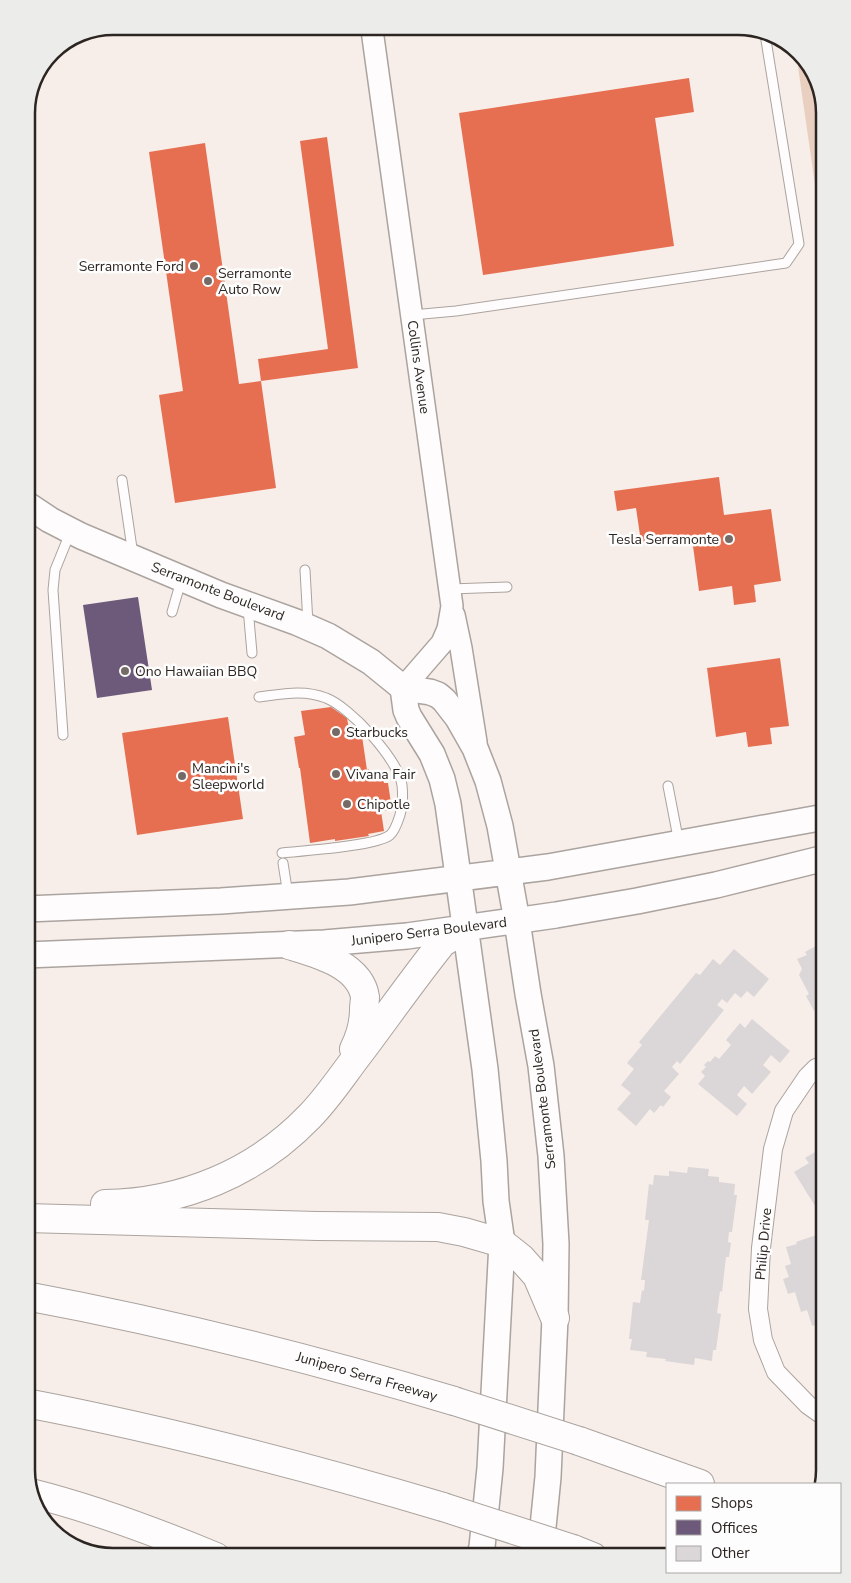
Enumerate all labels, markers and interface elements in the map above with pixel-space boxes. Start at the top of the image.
place label: Serramonte Ford [79,257,184,276]
marker: Serramonte Ford [188,260,200,272]
place label: Serramonte Auto Row [218,264,291,299]
marker: Serramonte Auto Row [202,275,214,287]
street label: Collins Avenue [403,319,434,415]
place label: Tesla Serramonte [609,530,719,549]
marker: Tesla Serramonte [723,533,735,545]
street label: Serramonte Boulevard [149,557,287,626]
place label: Ono Hawaiian BBQ [135,662,257,681]
marker: Ono Hawaiian BBQ [119,665,131,677]
place label: Starbucks [346,723,408,742]
marker: Starbucks [330,726,342,738]
place label: Mancini's Sleepworld [192,759,264,794]
place label: Vivana Fair [345,765,415,784]
marker: Vivana Fair [330,768,342,780]
marker: Mancini's Sleepworld [176,770,188,782]
place label: Chipotle [357,795,410,814]
marker: Chipotle [341,798,353,810]
street label: Junipero Serra Boulevard [349,913,508,951]
street label: Serramonte Boulevard [524,1028,561,1170]
street label: Philip Drive [751,1207,776,1281]
street label: Junipero Serra Freeway [293,1347,440,1406]
legend [666,1483,841,1573]
text: Shops [711,1493,753,1513]
text: Offices [711,1518,758,1538]
text: Other [711,1543,750,1563]

